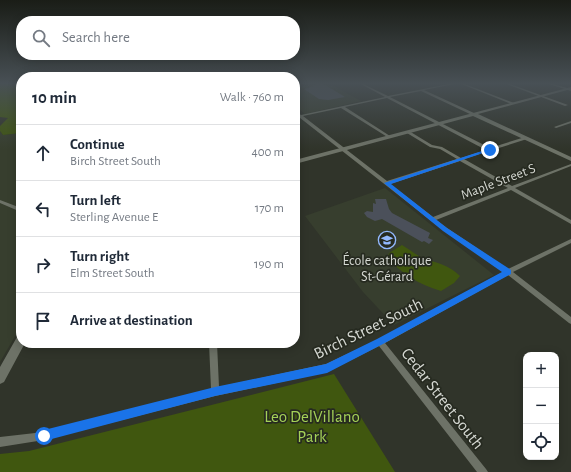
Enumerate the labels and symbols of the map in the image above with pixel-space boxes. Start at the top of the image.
route end [481,141,499,159]
street label: Maple Street S [459,161,538,203]
school or university icon: École catholique St-Gérard [377,230,397,250]
place label: École catholique St-Gérard [343,251,431,284]
street label: Birch Street South [311,295,425,362]
street label: Cedar Street South [398,345,487,452]
park label: Leo DelVillano Park [264,408,360,445]
route start [35,427,53,445]

